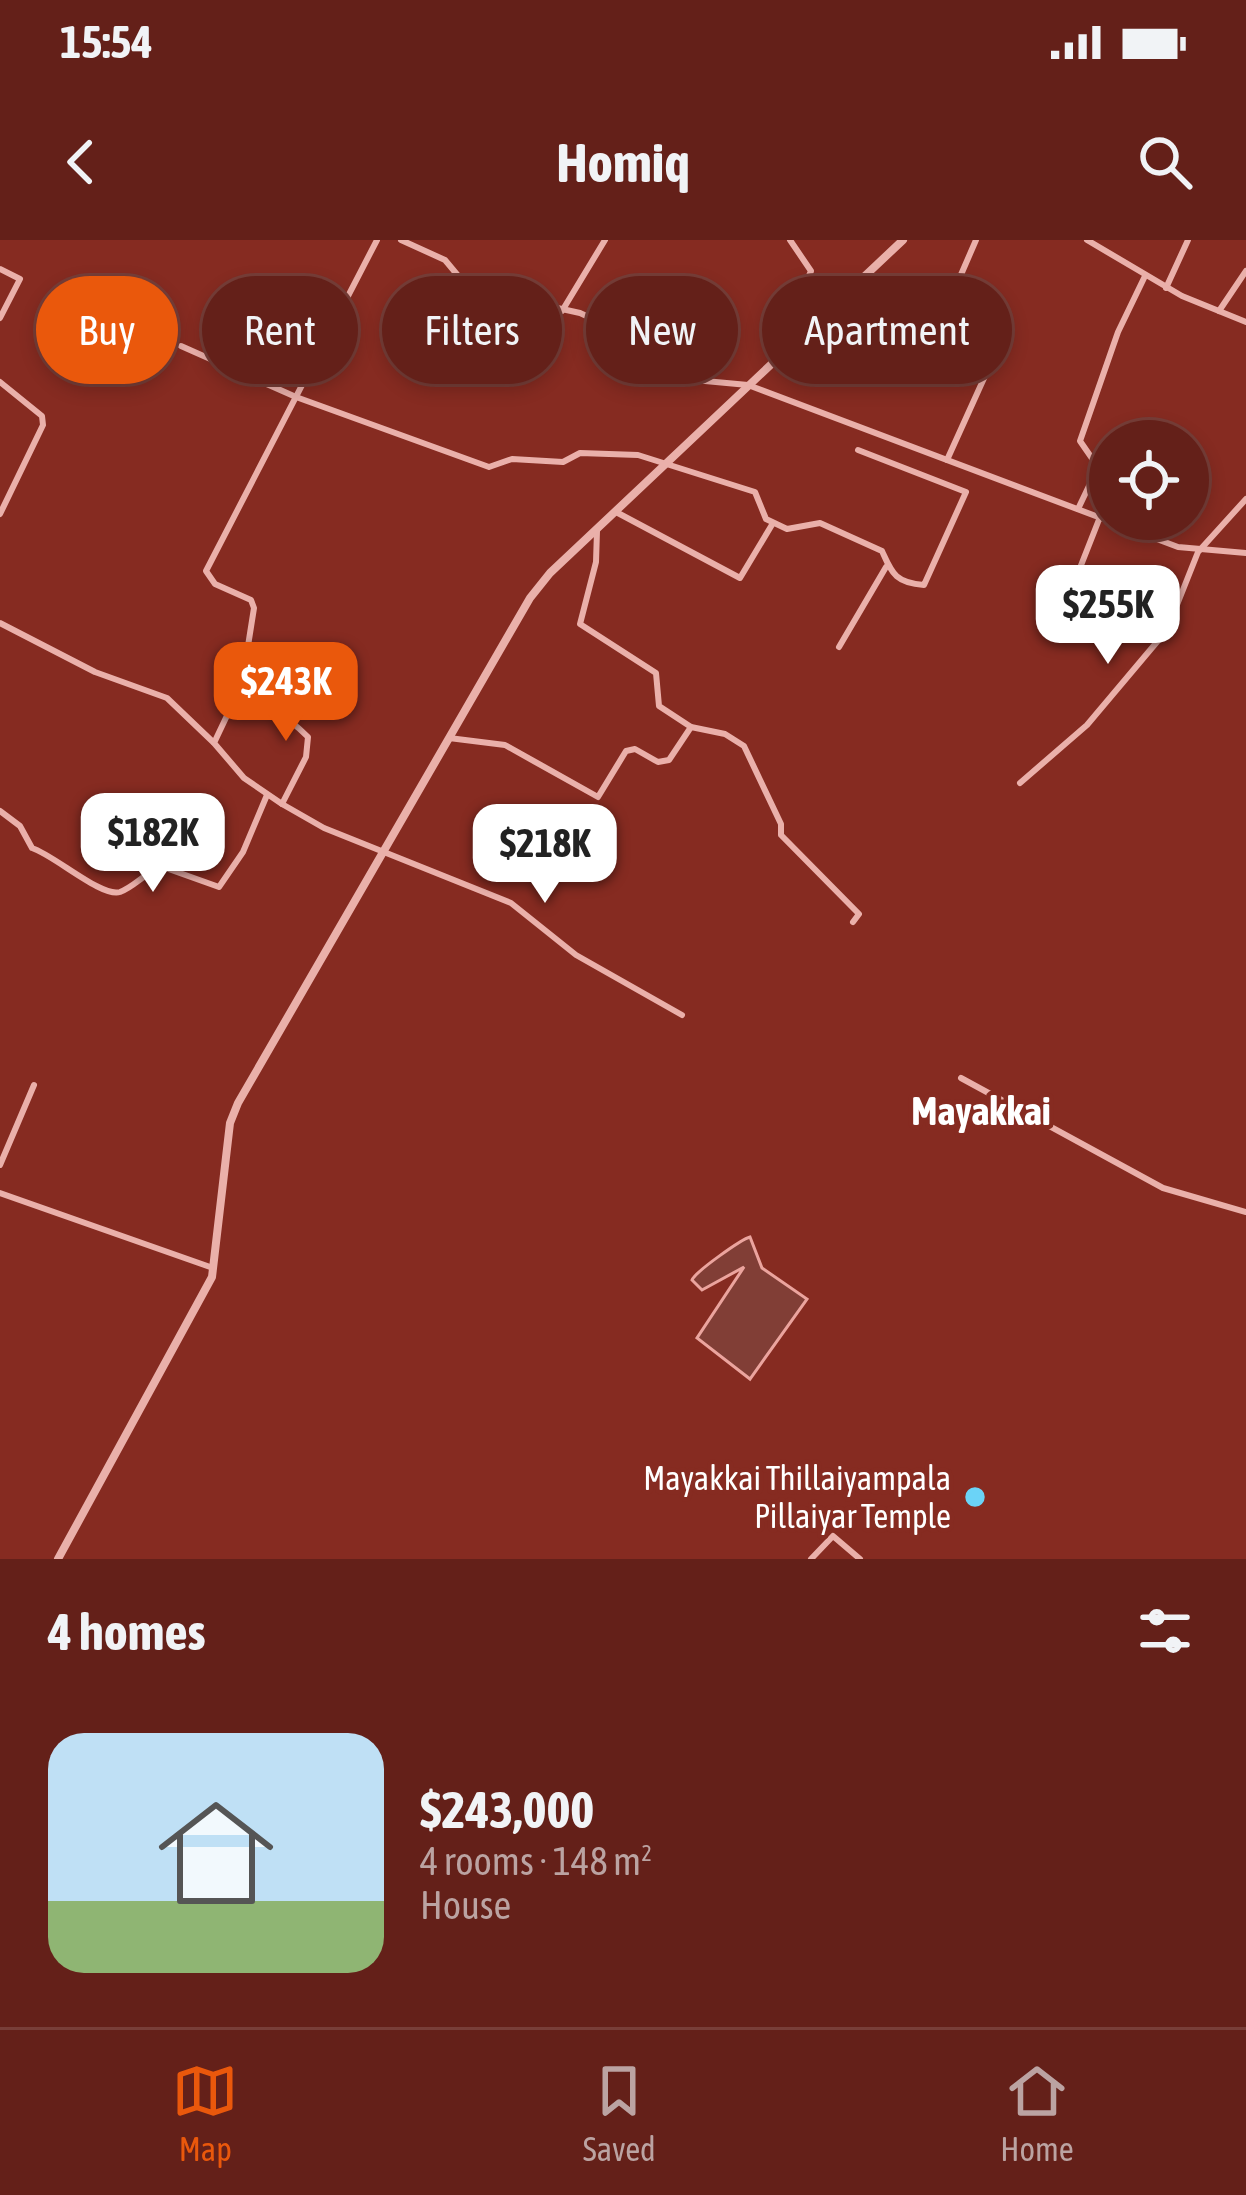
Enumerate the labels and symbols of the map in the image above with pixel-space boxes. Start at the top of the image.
pin: $255K [1024,565,1192,667]
pin: $243K [202,642,370,744]
pin: $182K [69,793,237,895]
pin: $218K [461,804,629,906]
district label: Mayakkai [911,1089,1051,1133]
place label: Mayakkai Thillaiyampala Pillaiyar Temple [643,1459,951,1535]
marker: Mayakkai Thillaiyampala Pillaiyar Temple [962,1484,988,1510]

